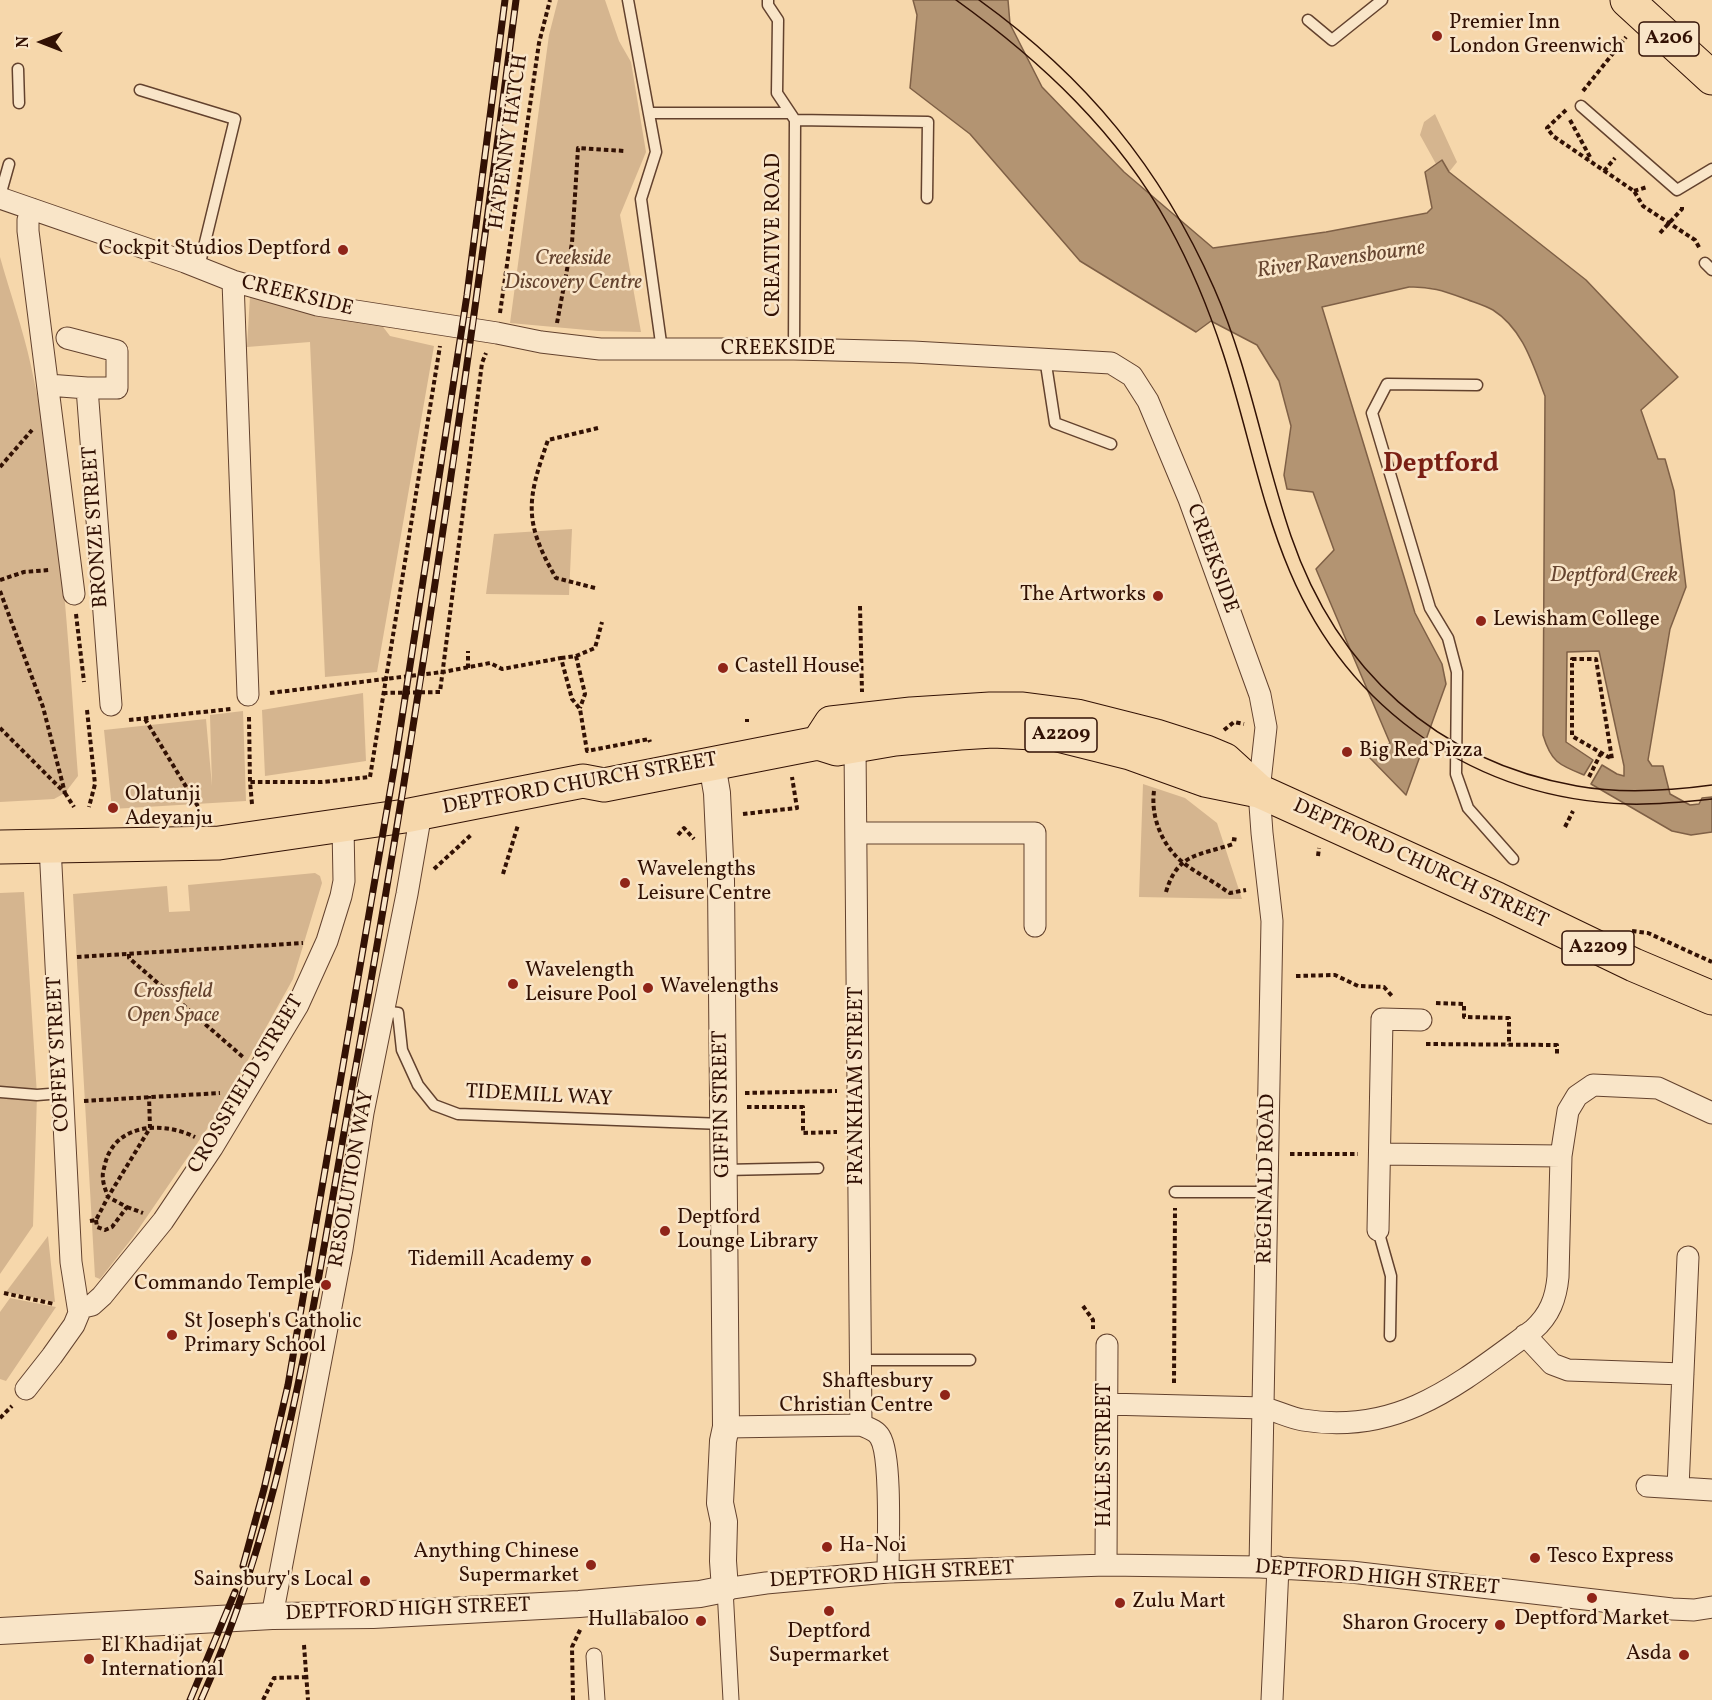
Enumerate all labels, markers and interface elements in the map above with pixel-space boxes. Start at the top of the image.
place label: Premier Inn London Greenwich [1449,11,1624,61]
north arrow [12,12,72,72]
road number: A206 [1639,22,1699,56]
marker: Premier Inn London Greenwich [1430,29,1444,43]
text: N [13,36,35,48]
street label: HA'PENNY HATCH [485,53,535,231]
street label: CREATIVE ROAD [762,153,788,317]
water label: River Ravensbourne [1255,236,1427,286]
place label: Cockpit Studios Deptford [99,237,331,263]
marker: Cockpit Studios Deptford [336,243,350,257]
park label: Creekside Discovery Centre [504,247,642,297]
street label: CREEKSIDE [238,271,356,323]
street label: CREEKSIDE [721,337,835,363]
street label: BRONZE STREET [79,445,115,609]
district label: Deptford [1383,450,1499,482]
street label: CREEKSIDE [1180,501,1242,617]
water label: Deptford Creek [1550,564,1678,590]
place label: The Artworks [1020,583,1146,609]
marker: The Artworks [1151,589,1165,603]
place label: Lewisham College [1493,608,1660,634]
marker: Lewisham College [1474,614,1488,628]
place label: Castell House [735,655,860,681]
marker: Castell House [716,661,730,675]
road number: A2209 [1025,718,1097,752]
place label: Big Red Pizza [1359,739,1483,765]
marker: Big Red Pizza [1340,745,1354,759]
street label: DEPTFORD CHURCH STREET [441,748,719,822]
place label: Olatunji Adeyanju [125,783,213,833]
street label: DEPTFORD CHURCH STREET [1288,795,1552,935]
marker: Olatunji Adeyanju [106,801,120,815]
place label: Wavelengths Leisure Centre [637,858,771,908]
marker: Wavelengths Leisure Centre [618,876,632,890]
road number: A2209 [1562,931,1634,965]
place label: Wavelength Leisure Pool [525,959,637,1009]
place label: Wavelengths [660,975,779,1001]
street label: COFFEY STREET [43,976,77,1132]
marker: Wavelength Leisure Pool [506,977,520,991]
park label: Crossfield Open Space [127,980,219,1030]
marker: Wavelengths [641,981,655,995]
street label: FRANKHAM STREET [845,986,871,1186]
street label: CROSSFIELD STREET [184,991,310,1179]
street label: GIFFIN STREET [709,1030,737,1178]
street label: TIDEMILL WAY [465,1081,613,1113]
street label: RESOLUTION WAY [325,1088,381,1270]
street label: REGINALD ROAD [1254,1094,1282,1264]
place label: Deptford Lounge Library [677,1206,818,1256]
marker: Deptford Lounge Library [658,1224,672,1238]
place label: Tidemill Academy [408,1248,574,1274]
marker: Tidemill Academy [579,1254,593,1268]
place label: Commando Temple [134,1272,314,1298]
marker: Commando Temple [319,1278,333,1292]
place label: St Joseph's Catholic Primary School [184,1310,362,1360]
marker: St Joseph's Catholic Primary School [165,1328,179,1342]
place label: Shaftesbury Christian Centre [779,1370,933,1420]
street label: HALES STREET [1093,1383,1119,1527]
marker: Shaftesbury Christian Centre [938,1388,952,1402]
place label: Ha-Noi [839,1534,907,1560]
place label: Anything Chinese Supermarket [413,1540,579,1590]
marker: Ha-Noi [820,1540,834,1554]
place label: Tesco Express [1547,1545,1674,1571]
marker: Tesco Express [1528,1551,1542,1565]
street label: DEPTFORD HIGH STREET [1254,1556,1500,1602]
street label: DEPTFORD HIGH STREET [769,1557,1015,1595]
marker: Anything Chinese Supermarket [584,1558,598,1572]
place label: Sainsbury's Local [193,1568,353,1594]
marker: Sainsbury's Local [358,1574,372,1588]
place label: Zulu Mart [1132,1590,1226,1616]
marker: Deptford Market [1585,1591,1599,1605]
street label: DEPTFORD HIGH STREET [285,1594,531,1628]
marker: Zulu Mart [1113,1596,1127,1610]
marker: Deptford Supermarket [822,1604,836,1618]
place label: Deptford Market [1514,1607,1670,1633]
place label: Hullabaloo [588,1608,689,1634]
place label: Sharon Grocery [1342,1612,1488,1638]
marker: Hullabaloo [694,1614,708,1628]
marker: Sharon Grocery [1493,1618,1507,1632]
place label: Deptford Supermarket [769,1620,889,1670]
place label: El Khadijat International [101,1634,224,1684]
place label: Asda [1626,1642,1672,1668]
marker: Asda [1677,1648,1691,1662]
marker: El Khadijat International [82,1652,96,1666]

